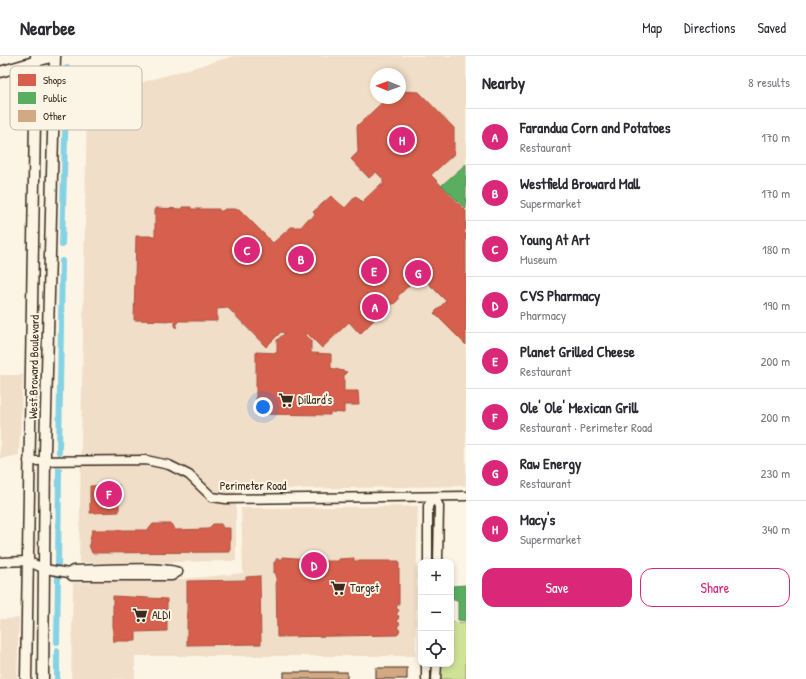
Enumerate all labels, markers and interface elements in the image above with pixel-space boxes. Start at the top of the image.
text: Nearbee [20,15,75,41]
text: Map [642,18,662,37]
text: Directions [684,18,735,37]
text: Saved [757,18,786,37]
legend [10,66,142,130]
north arrow [370,68,406,104]
text: Nearby [482,71,525,94]
text: Shops [43,73,66,87]
text: 8 results [748,73,790,91]
text: Public [43,91,68,105]
text: Other [43,109,67,123]
text: Farandua Corn and Potatoes [520,117,671,138]
pin: H [389,125,415,155]
text: A [492,128,498,146]
text: 170 m [761,128,790,146]
text: Restaurant [520,138,571,156]
text: Westfield Broward Mall [520,173,640,194]
text: B [492,184,498,202]
text: 170 m [761,184,790,202]
text: Supermarket [520,194,581,212]
text: Young At Art [520,229,590,250]
pin: C [234,235,260,265]
text: C [491,240,499,258]
text: 180 m [762,240,790,258]
pin: B [288,244,314,274]
text: Museum [520,250,557,268]
pin: E [361,256,387,286]
pin: G [405,258,431,288]
text: CVS Pharmacy [520,285,600,306]
pin: A [362,292,388,322]
text: D [492,296,498,314]
text: 190 m [763,296,790,314]
text: Pharmacy [520,306,566,324]
street label: West Broward Boulevard [24,315,43,419]
text: Planet Grilled Cheese [520,341,635,362]
text: E [492,352,498,370]
text: 200 m [760,352,790,370]
text: Restaurant [520,362,571,380]
supermarket icon: Dillard's [277,391,295,409]
place label: Dillard's [298,391,333,408]
your location [253,397,273,417]
text: Ole' Ole' Mexican Grill [520,397,638,418]
text: F [493,408,497,426]
text: 200 m [760,408,790,426]
text: Restaurant · Perimeter Road [520,418,652,436]
text: Raw Energy [520,453,581,474]
text: G [492,464,498,482]
text: 230 m [760,464,790,482]
text: Restaurant [520,474,571,492]
street label: Perimeter Road [220,477,287,494]
pin: F [96,479,122,509]
text: Macy's [520,509,555,530]
text: H [492,520,498,538]
text: 340 m [762,520,790,538]
text: Supermarket [520,530,581,548]
pin: D [301,550,327,580]
map controls [418,559,454,667]
button: + [418,559,454,595]
button: Save [482,568,632,607]
button: Share [640,568,790,607]
supermarket icon: Target [329,579,347,597]
place label: Target [350,579,380,596]
button: − [418,595,454,631]
supermarket icon: ALDI [131,606,149,624]
place label: ALDI [152,606,171,623]
button: locate [418,631,454,667]

